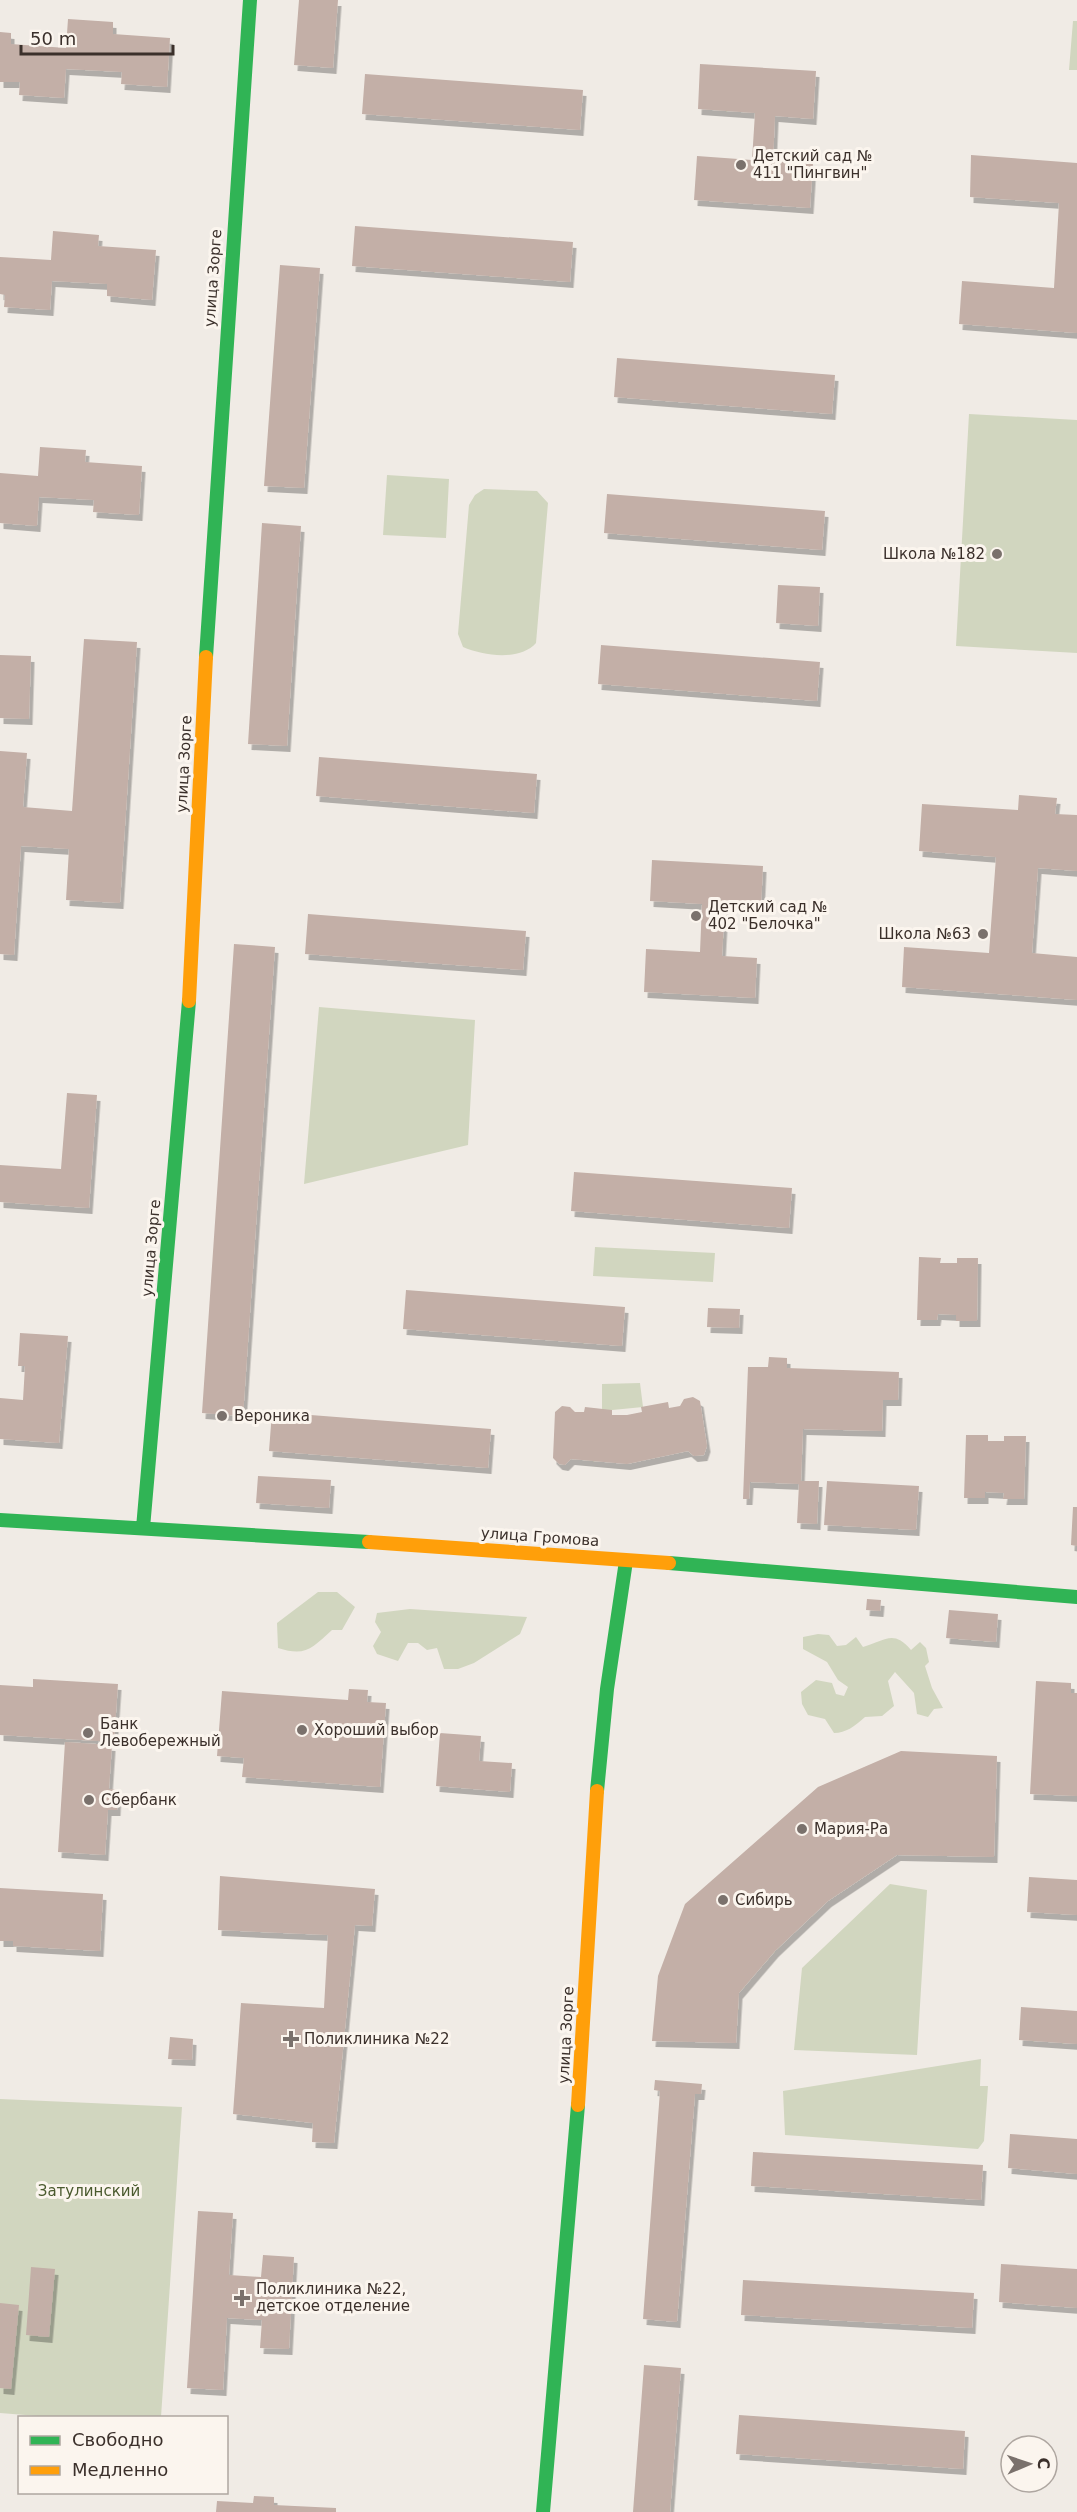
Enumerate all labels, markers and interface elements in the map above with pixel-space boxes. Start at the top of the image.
scale bar [21,18,172,56]
text: 50 m [30,28,76,49]
place label: Детский сад № 411 "Пингвин" [753,147,872,182]
marker: Детский сад № 411 "Пингвин" [734,158,748,172]
street label: улица Зорге [201,229,225,327]
place label: Школа №182 [883,545,985,563]
marker: Школа №182 [990,547,1004,561]
street label: улица Зорге [172,715,196,813]
place label: Детский сад № 402 "Белочка" [708,898,827,933]
marker: Детский сад № 402 "Белочка" [689,909,703,923]
place label: Школа №63 [878,925,971,943]
marker: Школа №63 [976,927,990,941]
street label: улица Зорге [138,1198,164,1298]
place label: Вероника [234,1407,310,1425]
marker: Вероника [215,1409,229,1423]
street label: улица Громова [480,1524,600,1550]
place label: Банк Левобережный [100,1715,221,1750]
place label: Хороший выбор [314,1721,439,1739]
marker: Хороший выбор [295,1723,309,1737]
marker: Банк Левобережный [81,1726,95,1740]
place label: Сбербанк [101,1791,177,1809]
marker: Сбербанк [82,1793,96,1807]
place label: Мария-Ра [814,1820,888,1838]
marker: Мария-Ра [795,1822,809,1836]
place label: Сибирь [735,1891,793,1909]
marker: Сибирь [716,1893,730,1907]
street label: улица Зорге [554,1986,578,2084]
marker: Поликлиника №22 [282,2030,300,2048]
place label: Поликлиника №22 [304,2030,449,2048]
park label: Затулинский [38,2182,140,2200]
place label: Поликлиника №22, детское отделение [256,2280,410,2315]
marker: Поликлиника №22, детское отделение [233,2289,251,2307]
legend [18,2416,228,2494]
text: Свободно [72,2429,164,2450]
north arrow [999,2434,1059,2494]
text: С [1034,2457,1053,2470]
text: Медленно [72,2459,168,2480]

